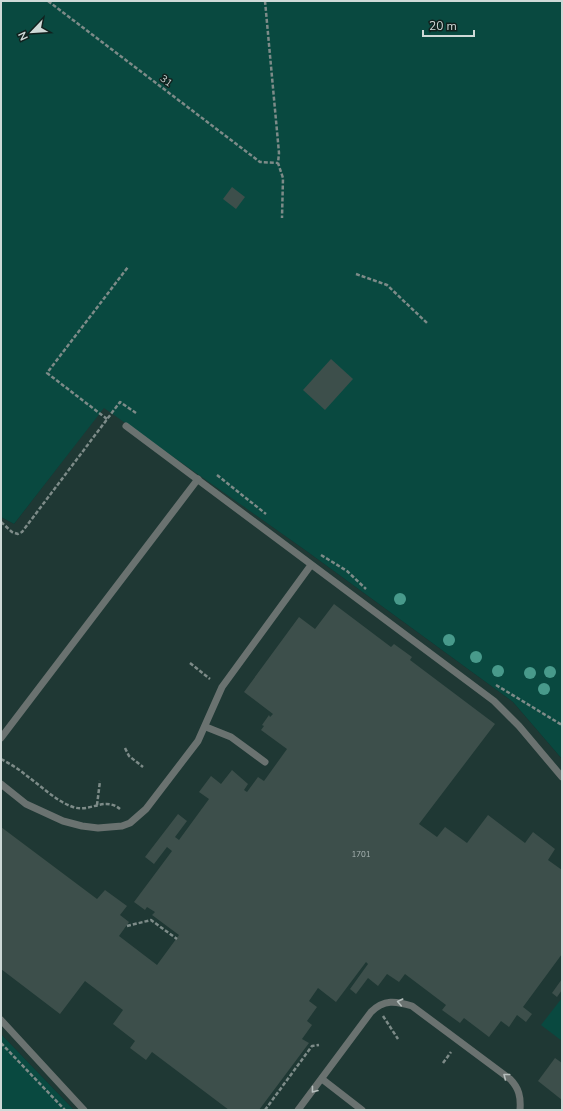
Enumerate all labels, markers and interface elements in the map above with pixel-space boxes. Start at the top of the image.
north arrow [12,12,52,52]
scale bar [423,12,474,38]
text: 20 m [429,18,457,34]
text: N [15,29,32,43]
street label: 31 [157,72,175,90]
house number: 1701 [351,849,371,860]
one-way arrow [397,999,403,1007]
one-way arrow [504,1074,511,1081]
one-way arrow [311,1086,318,1093]

